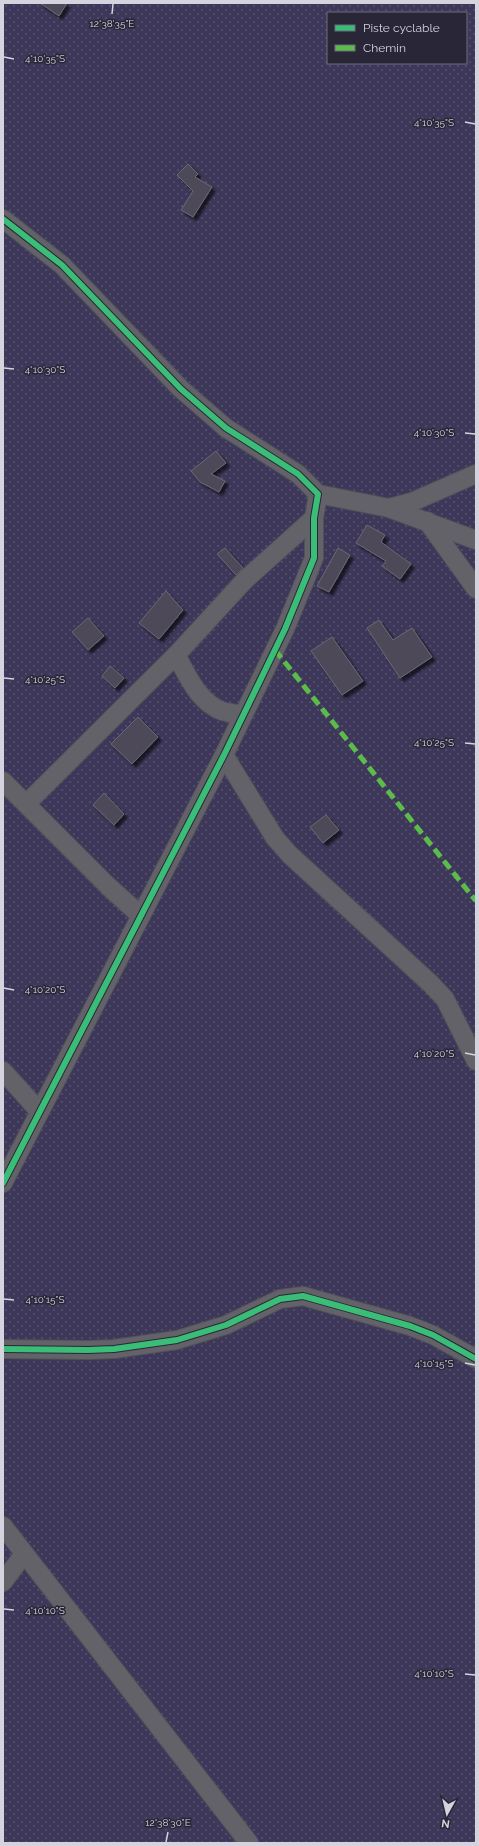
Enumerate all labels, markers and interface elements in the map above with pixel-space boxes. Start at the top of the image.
legend [327,12,467,64]
text: 12°38'35"E [90,18,134,29]
text: Piste cyclable [363,21,440,35]
text: Chemin [363,41,406,55]
text: 4°10'35"S [25,53,65,64]
text: 4°10'35"S [414,117,454,128]
text: 4°10'30"S [25,364,65,375]
text: 4°10'30"S [414,427,454,438]
text: 4°10'25"S [25,674,65,685]
text: 4°10'25"S [414,737,454,748]
text: 4°10'20"S [25,984,65,995]
text: 4°10'20"S [414,1048,454,1059]
text: 4°10'15"S [25,1294,65,1305]
text: 4°10'15"S [414,1358,454,1369]
text: 4°10'10"S [25,1605,65,1616]
text: 4°10'10"S [414,1668,454,1679]
north arrow [427,1794,467,1834]
text: N [441,1816,451,1830]
text: 12°38'30"E [145,1817,191,1828]

